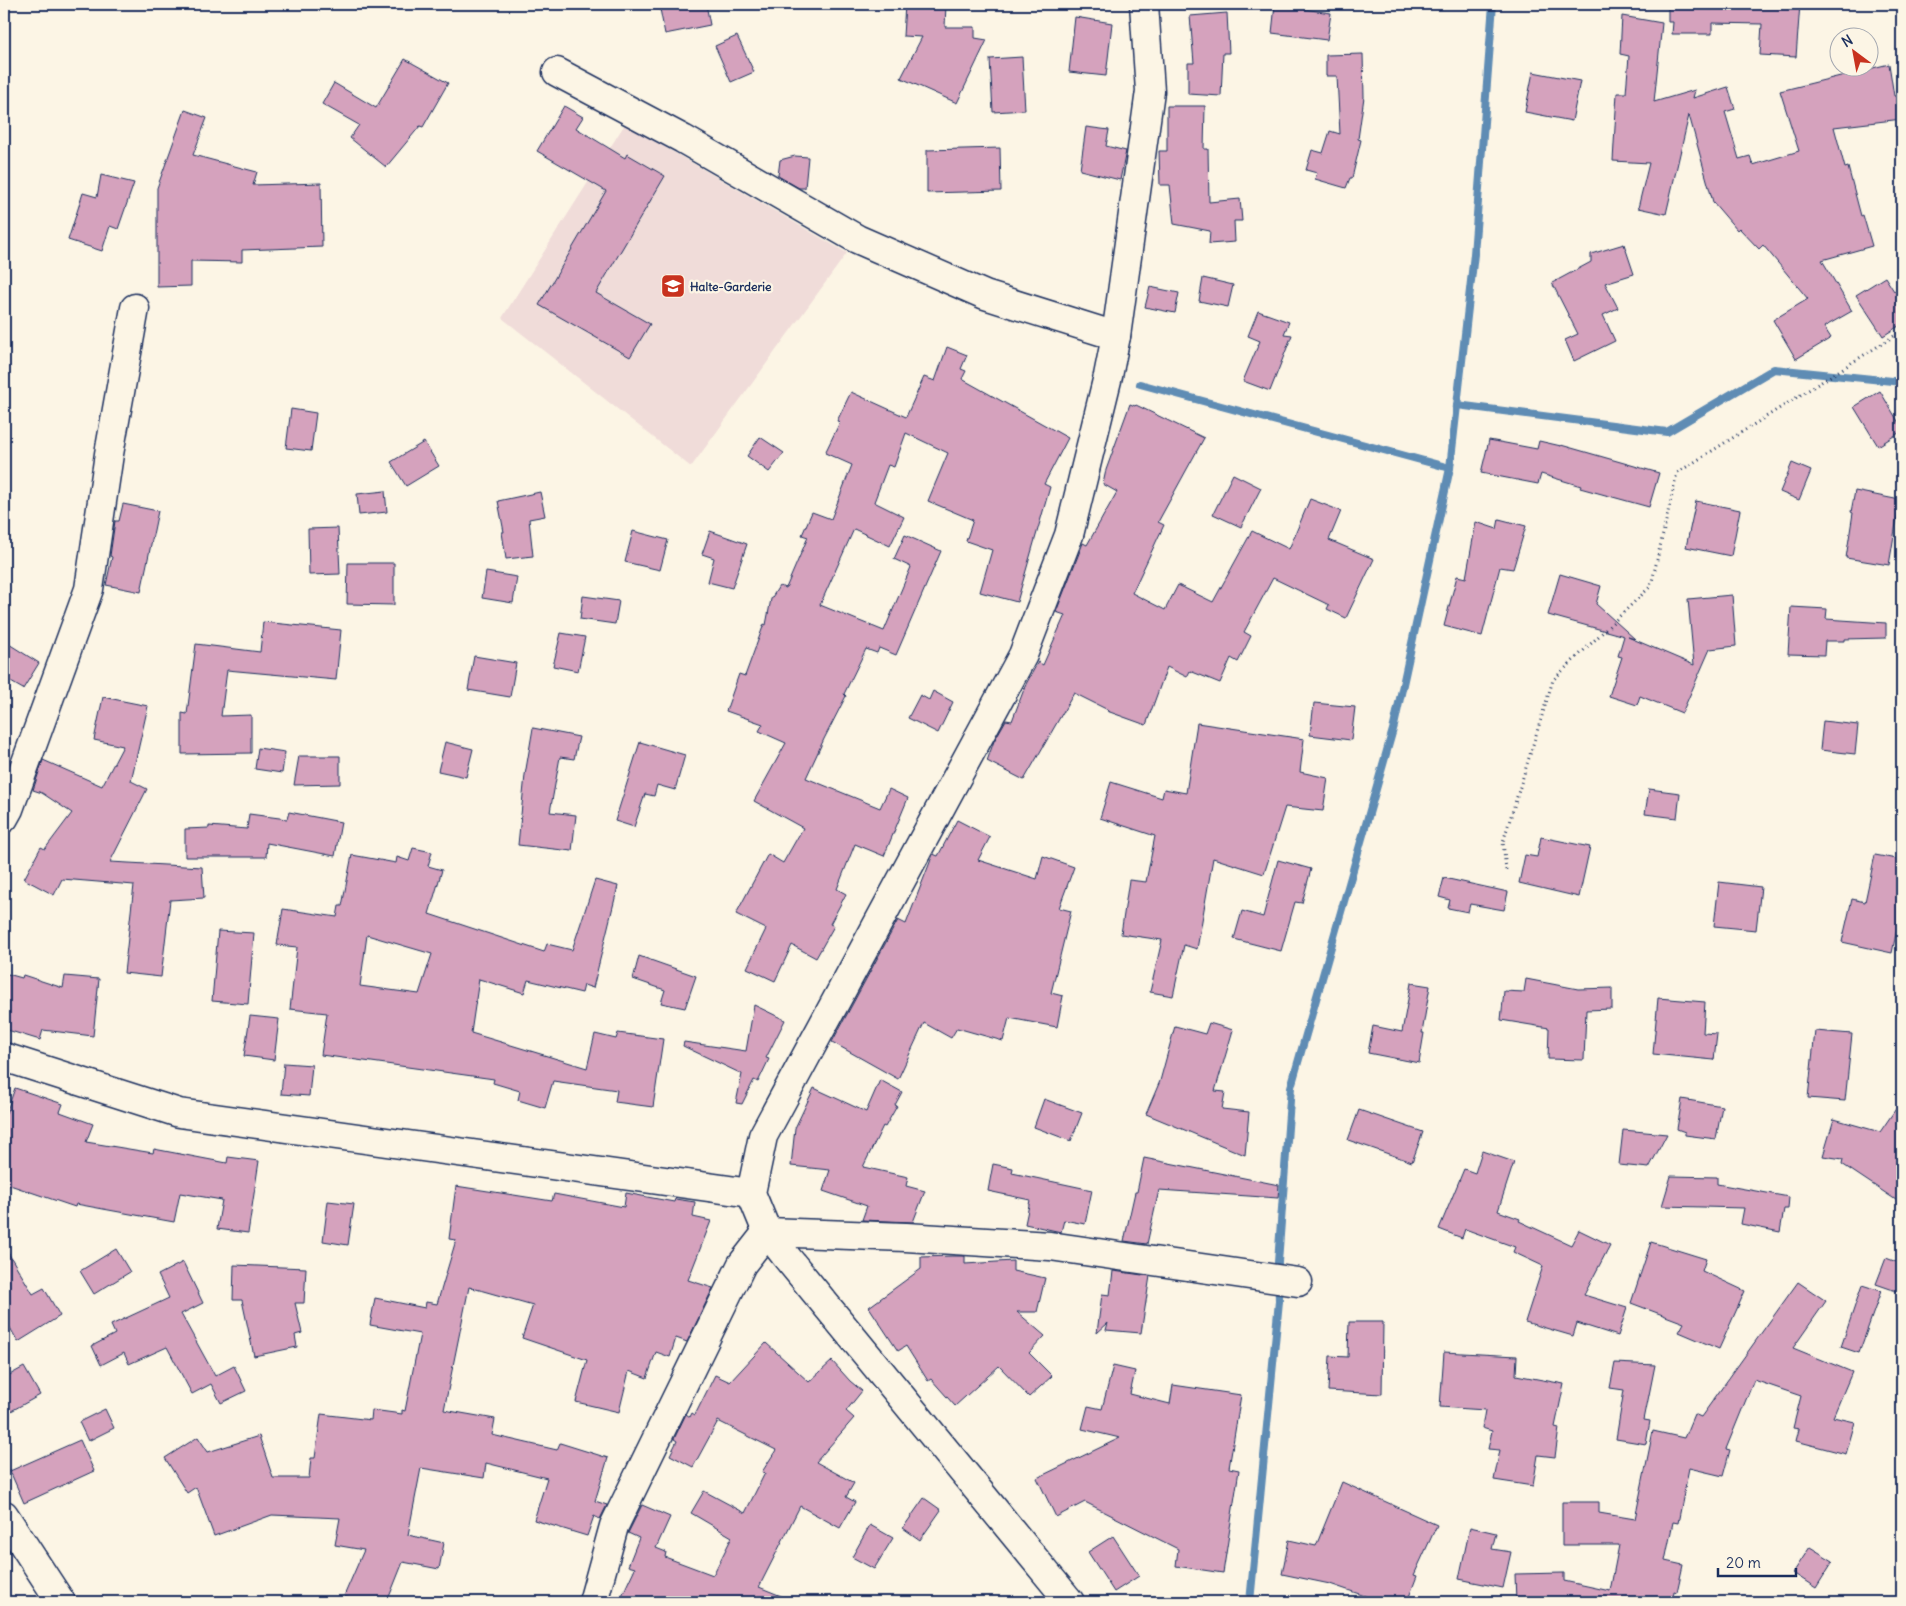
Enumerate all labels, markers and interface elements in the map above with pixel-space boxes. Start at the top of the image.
north arrow [1828,28,1878,78]
text: N [1838,31,1856,51]
school or university icon: Halte-Garderie [660,273,686,299]
place label: Halte-Garderie [690,279,772,294]
scale bar [1718,1546,1796,1578]
text: 20 m [1726,1553,1761,1572]

